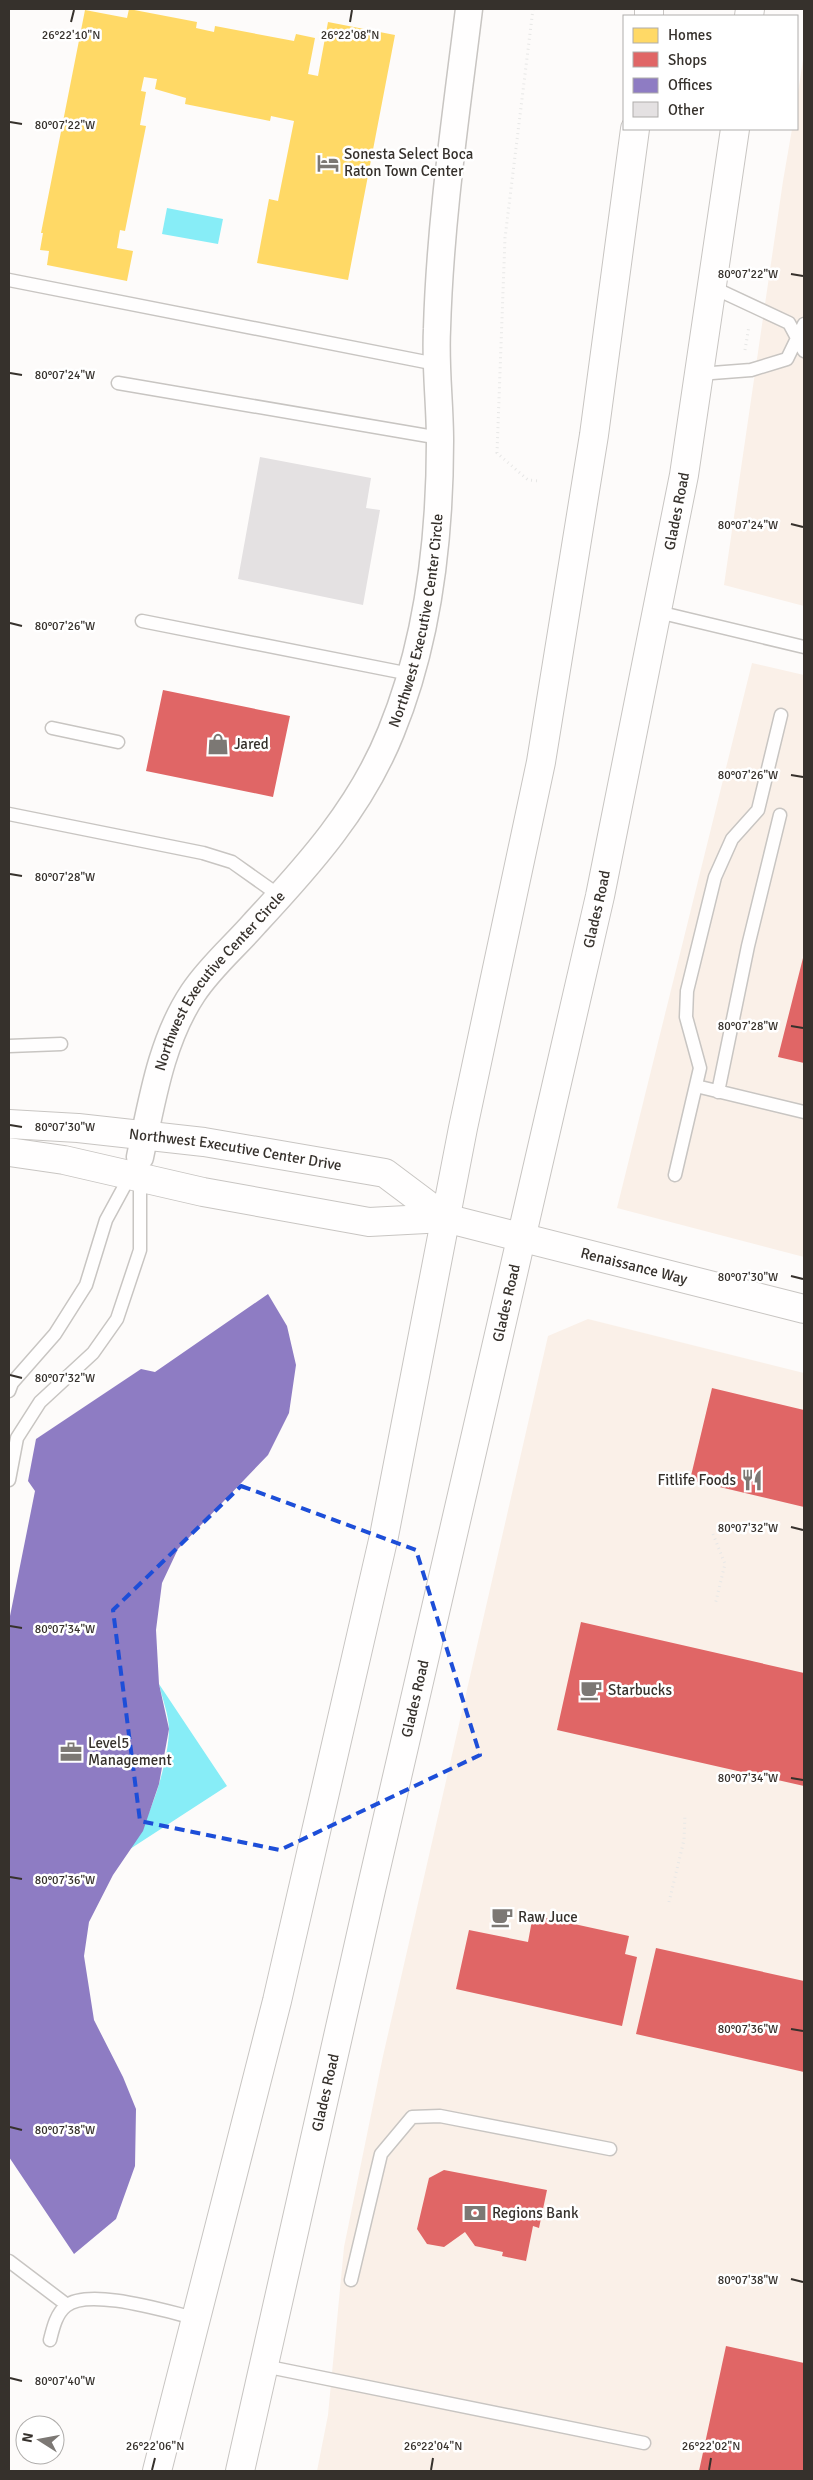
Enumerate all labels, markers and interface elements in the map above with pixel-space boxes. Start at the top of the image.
legend [623,15,798,130]
text: Homes [668,26,712,44]
text: 26°22'10"N [42,28,100,43]
text: 26°22'08"N [321,28,379,43]
text: Shops [668,51,707,69]
text: Offices [668,76,713,94]
text: Other [668,101,705,119]
text: 80°07'22"W [35,118,95,133]
place label: Sonesta Select Boca Raton Town Center [344,145,473,180]
hotel icon: Sonesta Select Boca Raton Town Center [315,150,341,176]
text: 80°07'22"W [718,267,778,282]
text: 80°07'24"W [35,368,95,383]
street label: Glades Road [660,471,693,552]
street label: Northwest Executive Center Circle [385,513,447,730]
text: 80°07'24"W [718,518,778,533]
text: 80°07'26"W [35,619,95,634]
shop icon: Jared [205,731,231,757]
place label: Jared [234,735,269,753]
text: 80°07'26"W [718,768,778,783]
street label: Glades Road [579,869,614,950]
text: 80°07'28"W [35,870,95,885]
street label: Northwest Executive Center Circle [151,887,289,1073]
text: 80°07'28"W [718,1019,778,1034]
text: 80°07'30"W [35,1120,95,1135]
street label: Northwest Executive Center Drive [128,1125,343,1174]
street label: Renaissance Way [579,1244,689,1288]
street label: Glades Road [489,1262,524,1344]
text: 80°07'30"W [718,1270,778,1285]
text: 80°07'32"W [35,1371,95,1386]
restaurant icon: Fitlife Foods [739,1467,765,1493]
place label: Fitlife Foods [657,1471,736,1489]
text: 80°07'32"W [718,1521,778,1536]
text: 80°07'34"W [35,1622,95,1637]
street label: Glades Road [397,1658,433,1739]
cafe icon: Starbucks [578,1677,604,1703]
place label: Starbucks [608,1681,672,1699]
place label: Level5 Management [88,1734,172,1769]
office icon: Level5 Management [58,1739,84,1765]
text: 80°07'34"W [718,1771,778,1786]
text: 80°07'36"W [35,1873,95,1888]
cafe icon: Raw Juce [489,1904,515,1930]
place label: Raw Juce [518,1908,578,1926]
text: 80°07'36"W [718,2022,778,2037]
street label: Glades Road [308,2052,343,2133]
text: 80°07'38"W [35,2123,95,2138]
bank icon: Regions Bank [462,2200,488,2226]
place label: Regions Bank [492,2204,579,2222]
text: 80°07'38"W [718,2273,778,2288]
text: 80°07'40"W [35,2374,95,2389]
north arrow [15,2415,65,2465]
text: N [18,2431,37,2444]
text: 26°22'06"N [126,2439,184,2454]
text: 26°22'04"N [404,2439,462,2454]
text: 26°22'02"N [682,2439,740,2454]

